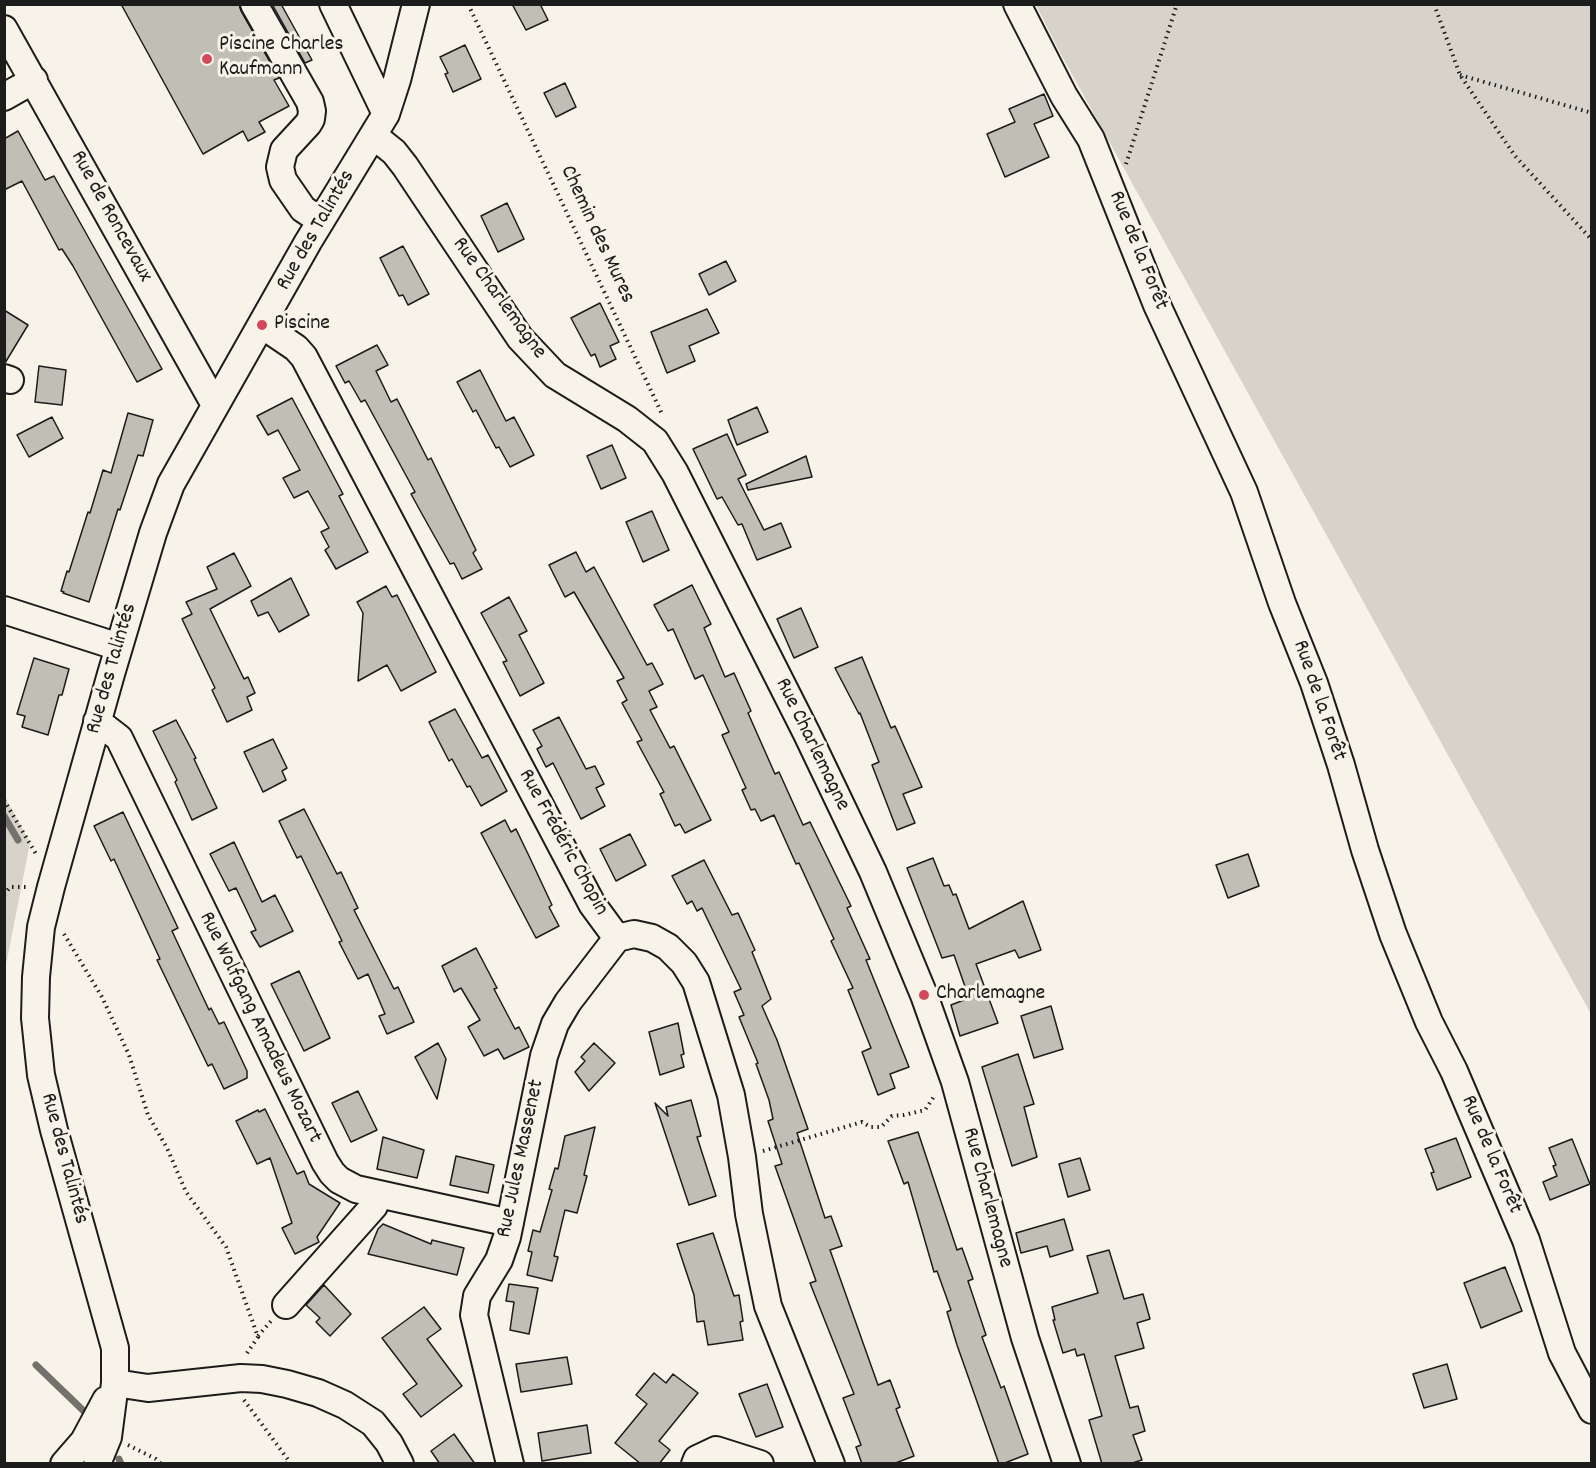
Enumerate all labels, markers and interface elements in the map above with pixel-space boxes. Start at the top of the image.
place label: Piscine Charles Kaufmann [219,33,344,84]
marker: Piscine Charles Kaufmann [200,52,214,66]
street label: Rue de Roncevaux [63,147,157,287]
street label: Chemin des Mures [553,162,639,308]
street label: Rue des Talintés [272,166,362,296]
street label: Rue de la Forêt [1101,188,1173,314]
street label: Rue Charlemagne [445,233,551,365]
place label: Piscine [274,312,330,338]
marker: Piscine [255,318,269,332]
street label: Rue des Talintés [82,601,144,737]
street label: Rue de la Forêt [1285,637,1351,765]
street label: Rue Charlemagne [768,674,854,816]
street label: Rue Frédéric Chopin [511,765,613,921]
street label: Rue Wolfgang Amadeus Mozart [191,908,327,1148]
place label: Charlemagne [936,982,1045,1008]
marker: Charlemagne [917,988,931,1002]
street label: Rue Jules Massenet [492,1078,552,1240]
street label: Rue des Talintés [33,1091,93,1227]
street label: Rue de la Forêt [1453,1092,1527,1218]
street label: Rue Charlemagne [955,1125,1017,1271]

